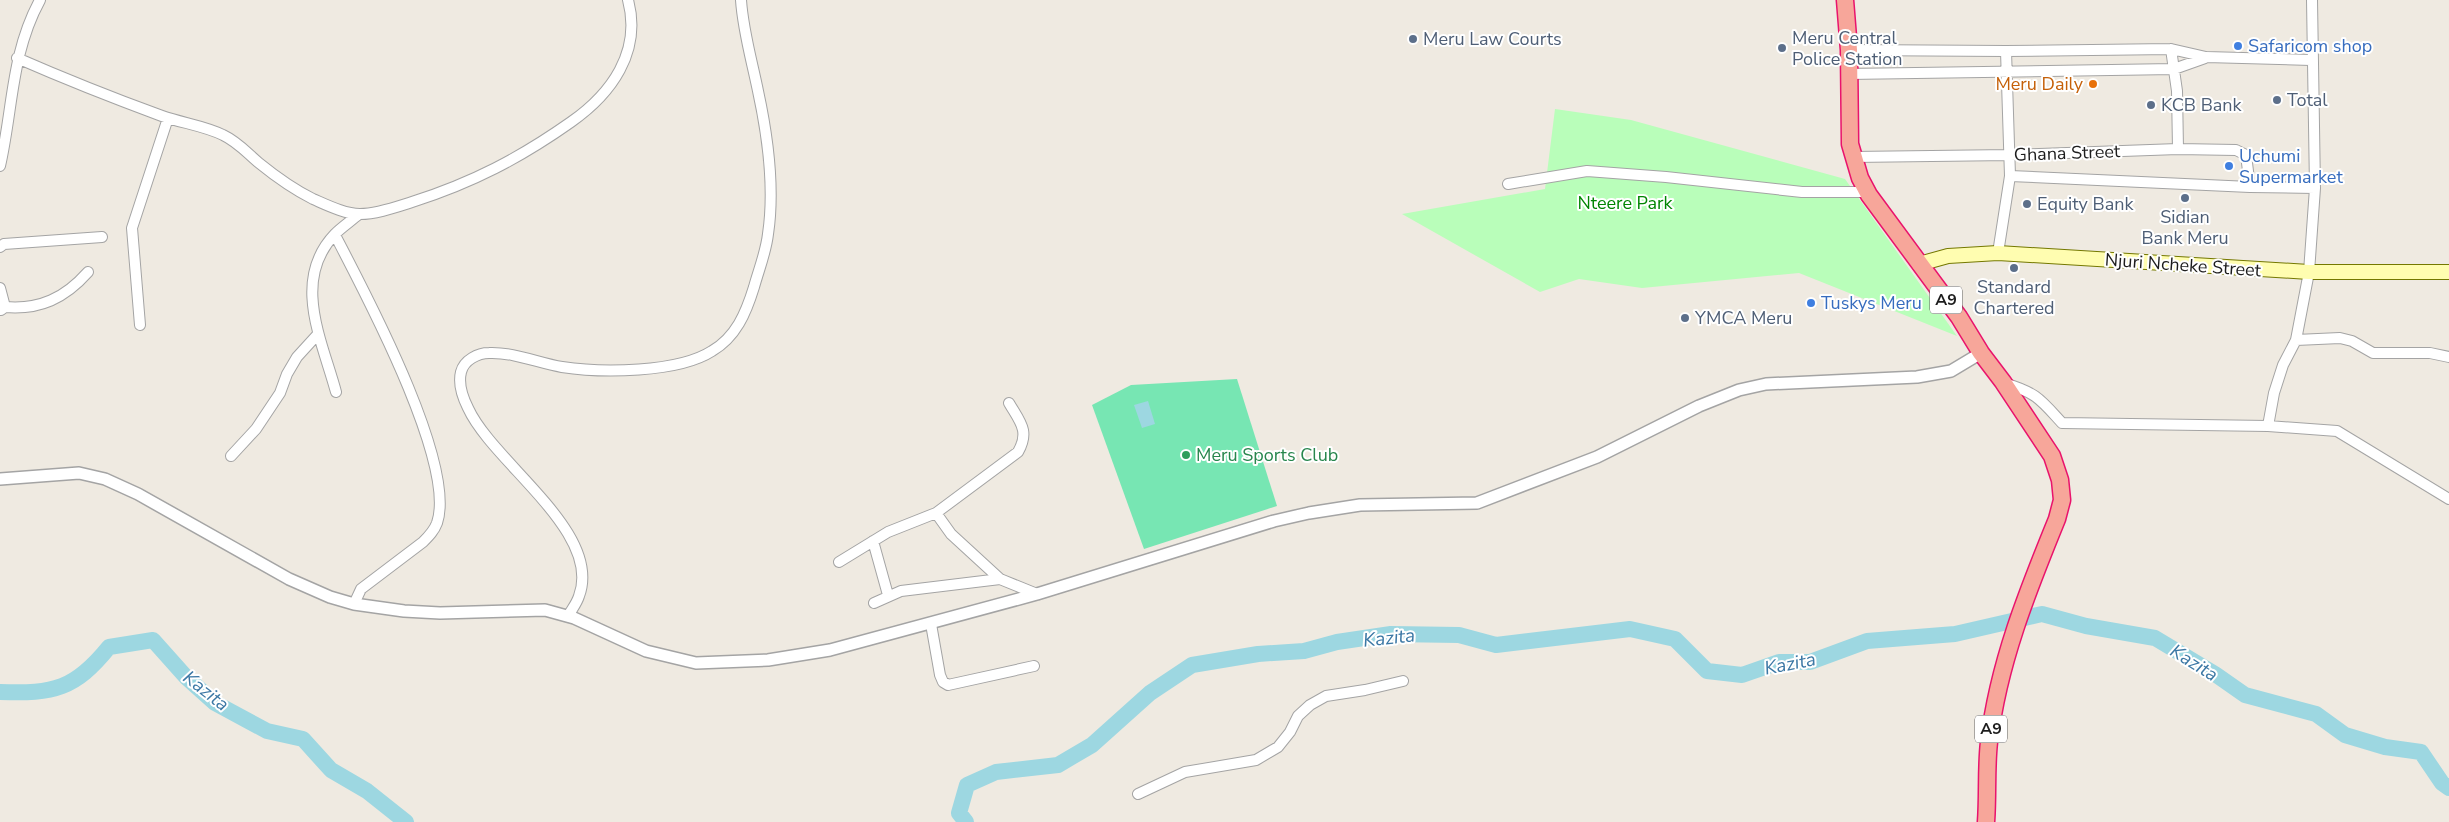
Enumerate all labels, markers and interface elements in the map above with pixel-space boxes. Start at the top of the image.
place label: Meru Central Police Station [1792,26,1902,71]
place label: Meru Law Courts [1423,27,1562,51]
marker: Meru Law Courts [1407,33,1419,45]
place label: Safaricom shop [2248,34,2372,58]
marker: Safaricom shop [2232,40,2244,52]
marker: Meru Central Police Station [1776,42,1788,54]
place label: Meru Daily [1995,72,2084,96]
marker: Meru Daily [2087,78,2099,90]
place label: Total [2287,88,2328,112]
place label: KCB Bank [2161,93,2243,117]
marker: Total [2271,94,2283,106]
marker: KCB Bank [2145,99,2157,111]
street label: Ghana Street [2013,139,2121,167]
place label: Uchumi Supermarket [2239,144,2343,189]
marker: Uchumi Supermarket [2223,160,2235,172]
park label: Nteere Park [1577,191,1674,215]
place label: Equity Bank [2037,192,2134,216]
marker: Sidian Bank Meru [2179,192,2191,204]
marker: Equity Bank [2021,198,2033,210]
place label: Sidian Bank Meru [2141,205,2229,250]
street label: Njuri Ncheke Street [2104,248,2263,282]
marker: Standard Chartered [2008,262,2020,274]
place label: Standard Chartered [1974,275,2054,320]
road number: A9 [1930,286,1962,314]
place label: Tuskys Meru [1821,291,1922,315]
marker: Tuskys Meru [1805,297,1817,309]
place label: YMCA Meru [1694,306,1792,330]
marker: YMCA Meru [1679,312,1691,324]
place label: Meru Sports Club [1196,443,1338,467]
marker: Meru Sports Club [1180,449,1192,461]
water label: Kazita [1362,622,1416,654]
water label: Kazita [2165,638,2223,688]
water label: Kazita [1762,646,1818,682]
water label: Kazita [178,665,234,717]
road number: A9 [1975,716,2007,742]

